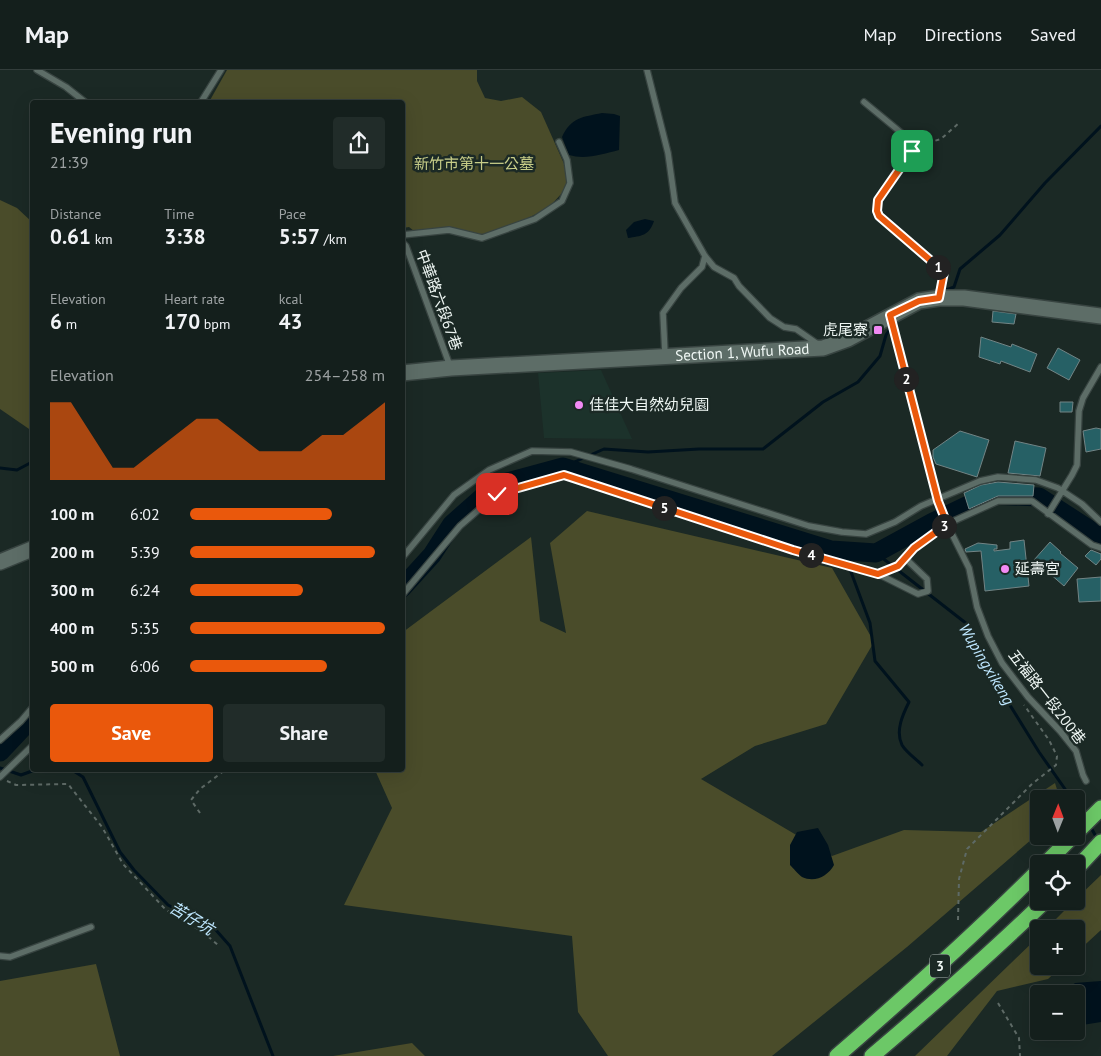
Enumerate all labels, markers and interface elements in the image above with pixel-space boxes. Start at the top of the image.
text: Map [25,19,69,50]
text: Map [864,23,896,46]
text: Directions [924,23,1002,46]
text: Saved [1030,23,1076,46]
text: Evening run [50,114,192,151]
button: share [333,117,385,169]
pin [891,130,933,172]
icon: arrive [898,137,926,165]
text: 21:39 [50,152,88,172]
park label: 新竹市第十一公墓 [414,154,534,173]
text: Distance [50,205,101,223]
text: Time [164,205,194,223]
text: Pace [279,205,306,223]
text: 0.61 [50,223,91,250]
text: 3:38 [164,223,206,250]
text: 5:57 [279,223,320,250]
text: km [91,230,113,248]
text: /km [320,230,347,248]
street label: 中華路六段67巷 [412,247,467,353]
pin: 1 [926,254,950,280]
text: 1 [935,258,942,276]
text: Elevation [50,290,106,308]
text: Heart rate [164,290,225,308]
text: kcal [279,290,303,308]
text: 6 [50,308,62,335]
text: 170 [164,308,200,335]
text: 43 [279,308,302,335]
text: m [62,315,77,333]
text: bpm [200,315,230,333]
place label: 虎尾寮 [823,320,868,339]
marker: 虎尾寮 [872,324,884,336]
street label: Section 1, Wufu Road [675,339,810,365]
text: Elevation [50,365,114,385]
text: 254–258 m [305,365,385,385]
pin: 2 [894,366,918,392]
text: 2 [903,370,910,388]
place label: 佳佳大自然幼兒園 [589,395,709,414]
marker: 佳佳大自然幼兒園 [573,399,585,411]
pin [476,473,518,515]
icon: check [483,480,511,508]
pin: 5 [652,496,676,520]
text: 5 [661,499,668,517]
text: 100 m [50,504,94,524]
text: 6:02 [130,504,160,524]
pin: 3 [932,514,956,538]
text: 3 [941,517,948,535]
text: 200 m [50,542,94,562]
text: 5:39 [130,542,160,562]
pin: 4 [798,542,824,568]
text: 4 [808,546,815,564]
place label: 延壽宮 [1015,559,1060,578]
marker: 延壽宮 [999,563,1011,575]
text: 300 m [50,580,94,600]
text: 6:24 [130,580,160,600]
text: 400 m [50,618,94,638]
text: 5:35 [130,618,160,638]
water label: Wupingxikeng [955,620,1019,708]
street label: 五福路一段200巷 [1005,646,1090,748]
text: 500 m [50,656,94,676]
text: 6:06 [130,656,160,676]
button: Save [50,704,213,762]
button: Share [223,704,385,762]
north arrow [1030,790,1085,845]
map controls [1030,790,1085,1040]
button: locate [1030,855,1085,910]
water label: 苦仔坑 [166,897,219,940]
button: + [1030,920,1085,975]
road number: 3 [930,954,950,978]
button: − [1030,985,1085,1040]

